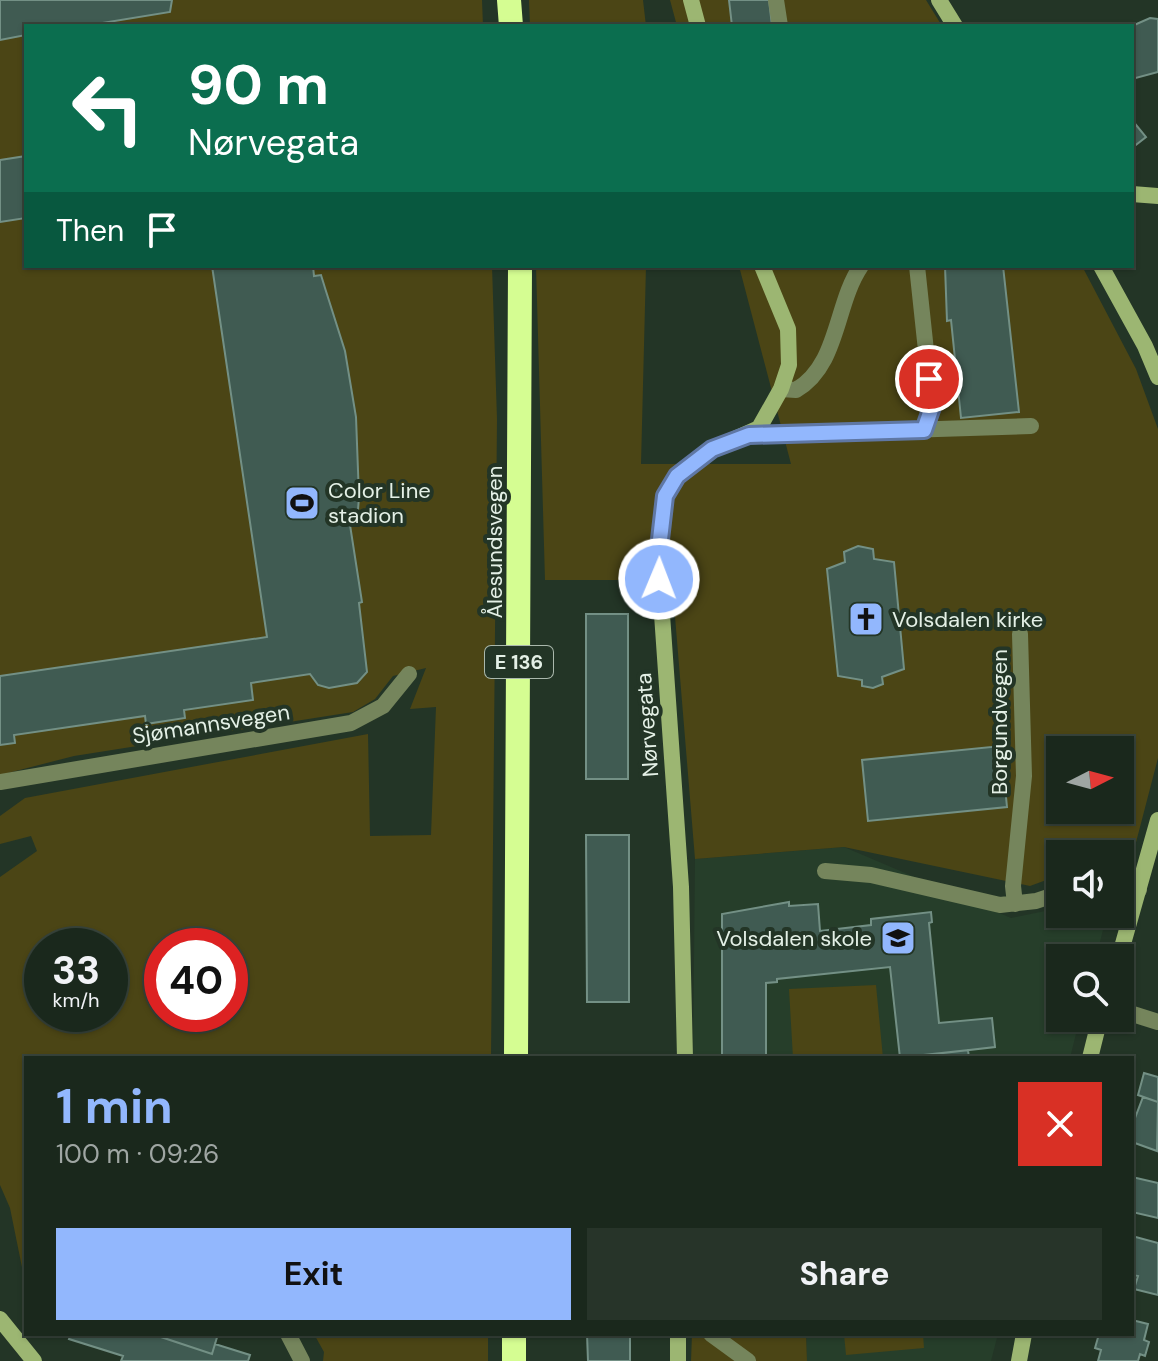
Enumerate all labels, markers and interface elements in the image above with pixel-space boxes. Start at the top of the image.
text: 90 m [188,48,329,121]
icon: left [56,56,160,160]
text: Nørvegata [188,119,359,166]
icon: arrive [140,208,184,252]
text: Then [56,211,124,250]
pin [895,345,963,413]
icon: arrive [907,357,951,401]
street label: Ålesundsvegen [480,466,509,618]
place label: Color Line stadion [328,476,431,530]
sports icon: Color Line stadion [283,484,321,522]
position arrow [617,537,701,621]
church icon: Volsdalen kirke [847,600,885,638]
place label: Volsdalen kirke [892,605,1043,634]
road number: E 136 [485,646,553,678]
street label: Borgundvegen [985,649,1014,795]
street label: Nørvegata [629,672,665,778]
street label: Sjømannsvegen [130,697,292,751]
north arrow [1046,736,1134,824]
map controls [1046,736,1134,1032]
button: sound [1046,840,1134,928]
school or university icon: Volsdalen skole [879,919,917,957]
place label: Volsdalen skole [716,924,872,953]
speed limit sign: 40 [144,928,248,1032]
text: 33 [52,944,100,996]
button: search [1046,944,1134,1032]
text: km/h [52,987,100,1013]
text: 1 min [56,1075,173,1138]
button: close [1018,1082,1102,1166]
text: 100 m · 09:26 [56,1137,219,1171]
button: Exit [56,1228,571,1320]
button: Share [587,1228,1102,1320]

